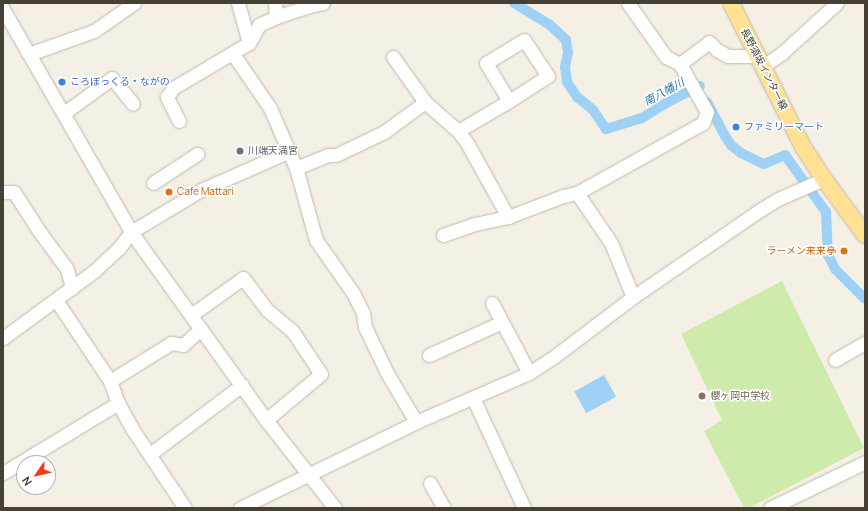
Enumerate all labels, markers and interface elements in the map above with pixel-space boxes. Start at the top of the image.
street label: 長野須坂インター線 [738,26,790,112]
place label: ころぼっくる・ながの [70,76,170,88]
water label: 南八幡川 [642,76,686,108]
marker: ころぼっくる・ながの [57,77,67,87]
place label: ファミリーマート [744,121,824,133]
marker: ファミリーマート [731,122,741,132]
place label: 川端天満宮 [248,145,298,157]
marker: 川端天満宮 [235,146,245,156]
place label: Cafe Mattari [177,186,234,198]
marker: Cafe Mattari [164,187,174,197]
place label: ラーメン来来亭 [766,245,836,257]
marker: ラーメン来来亭 [839,246,849,256]
place label: 櫻ヶ岡中学校 [710,390,770,402]
marker: 櫻ヶ岡中学校 [697,391,707,401]
north arrow [16,455,56,495]
text: N [18,474,35,489]

